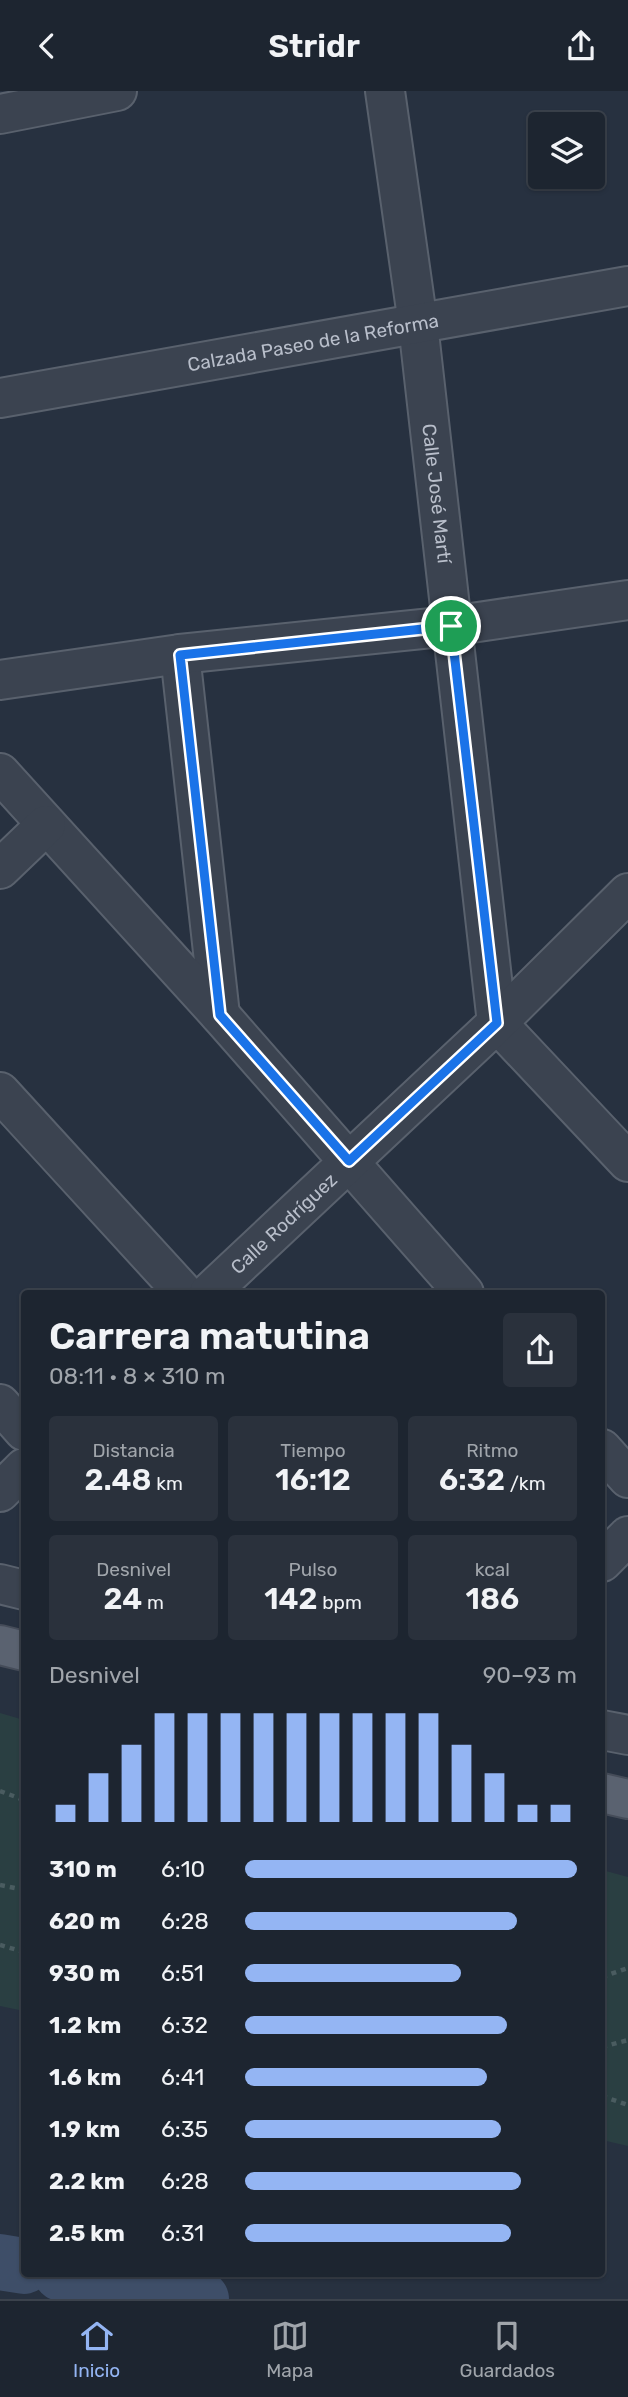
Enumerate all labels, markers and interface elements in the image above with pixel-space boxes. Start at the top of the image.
icon: back [28,27,66,65]
text: Stridr [268,27,360,65]
icon: share [562,27,600,65]
map controls [528,112,605,189]
button: layers [528,112,605,189]
street label: Calzada Paseo de la Reforma [186,309,441,376]
street label: Calle José Martí [417,423,456,566]
pin [421,596,481,656]
icon: arrive [432,607,470,645]
street label: Calle Rodríguez [226,1168,342,1279]
text: Carrera matutina [49,1313,370,1359]
button: share [503,1313,577,1387]
text: 08:11 · 8 × 310 m [49,1362,225,1390]
text: Distancia [92,1439,175,1462]
text: Tiempo [280,1439,346,1462]
text: Ritmo [466,1439,518,1462]
text: 2.48 [84,1462,151,1498]
text: 16:12 [275,1462,351,1498]
text: 6:32 [439,1462,505,1498]
text: km [151,1472,183,1495]
text: /km [505,1472,546,1495]
text: Desnivel [96,1558,171,1581]
text: Pulso [289,1558,337,1581]
text: kcal [475,1558,510,1581]
text: 24 [103,1581,142,1617]
text: 142 [264,1581,318,1617]
text: 186 [466,1581,519,1617]
text: m [142,1591,164,1614]
text: bpm [318,1591,362,1614]
text: Desnivel [49,1661,140,1689]
text: 90–93 m [483,1661,577,1689]
text: 310 m [49,1855,117,1883]
text: 6:10 [161,1855,205,1883]
text: 620 m [49,1907,121,1935]
text: 6:28 [161,1907,209,1935]
text: 930 m [49,1959,120,1987]
text: 6:51 [161,1959,204,1987]
text: 1.2 km [49,2011,121,2039]
text: 6:32 [161,2011,208,2039]
text: 1.6 km [49,2063,121,2091]
text: 6:41 [161,2063,204,2091]
text: 1.9 km [49,2115,120,2143]
text: 6:35 [161,2115,208,2143]
text: 2.2 km [49,2167,125,2195]
text: 6:28 [161,2167,209,2195]
text: 2.5 km [49,2219,125,2247]
text: 6:31 [161,2219,204,2247]
tab: Inicio [73,2317,120,2382]
tab: Mapa [266,2317,314,2382]
tab: Guardados [459,2317,555,2382]

